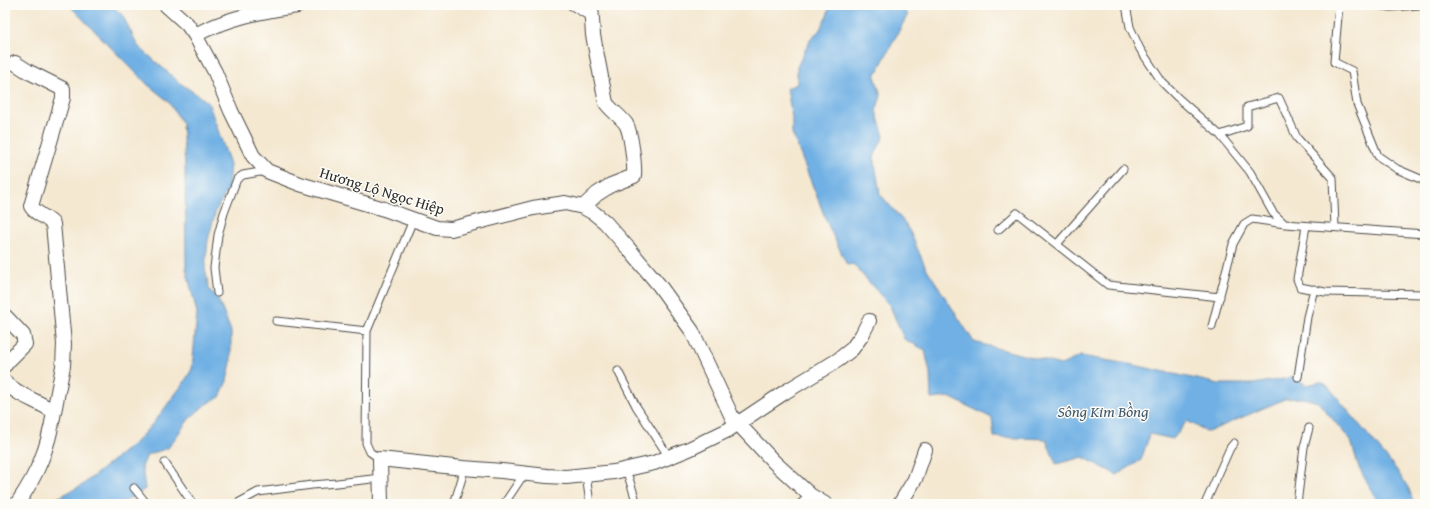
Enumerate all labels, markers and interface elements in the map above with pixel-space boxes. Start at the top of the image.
street label: Hương Lộ Ngọc Hiệp [317,162,447,219]
water label: Sông Kim Bồng [1058,399,1149,423]

